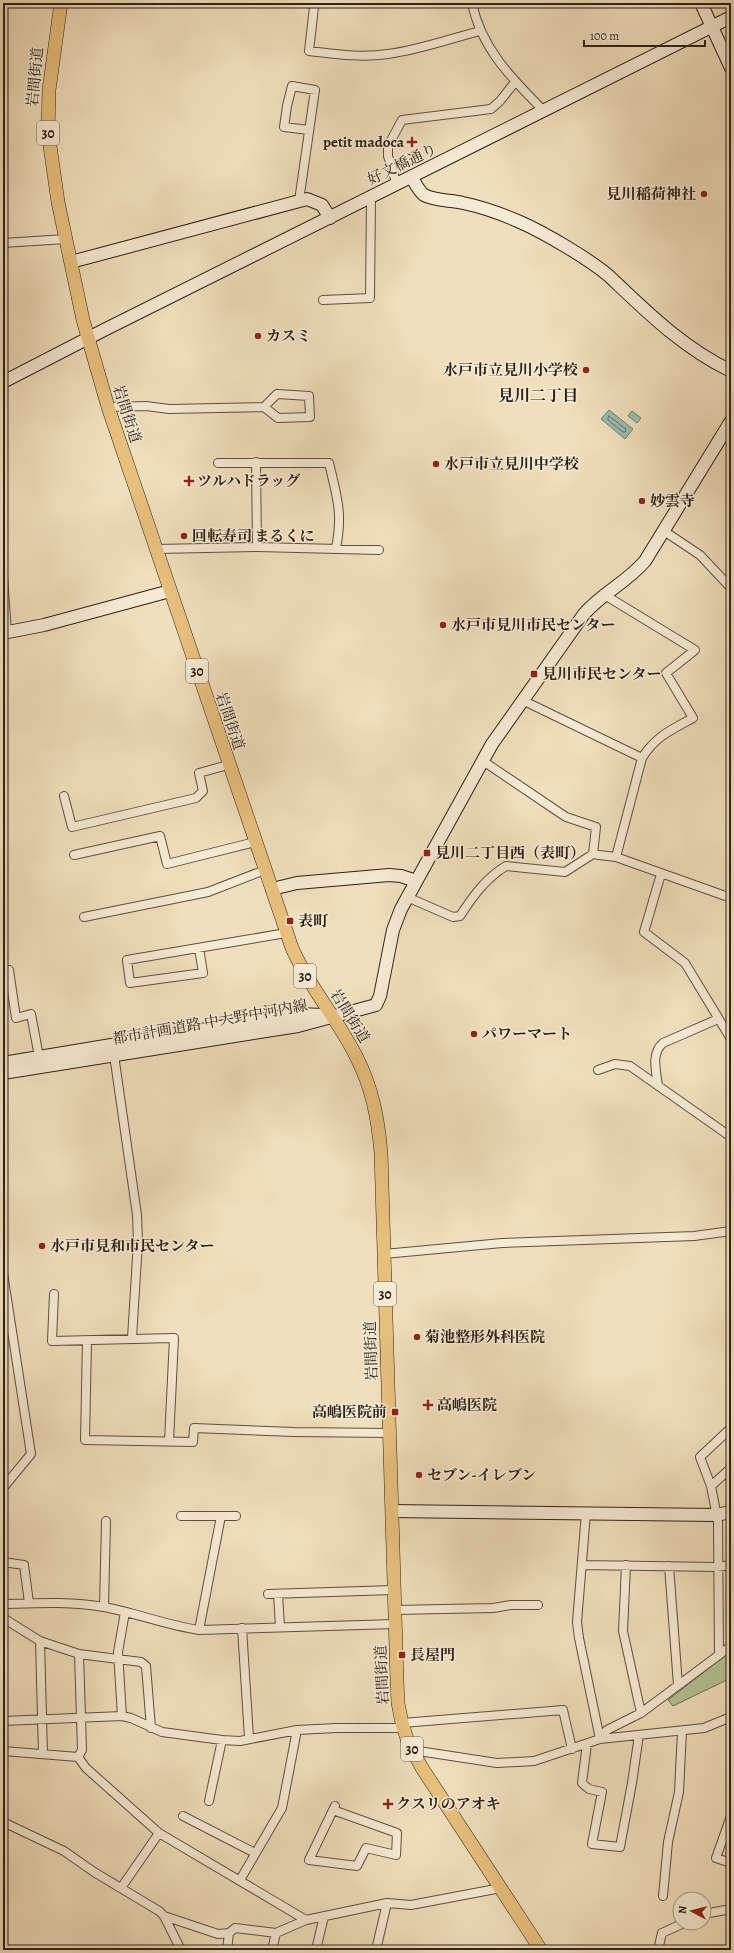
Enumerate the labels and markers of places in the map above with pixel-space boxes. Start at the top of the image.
place label: petit madoca [323,132,405,152]
marker: petit madoca [407,137,417,147]
place label: 見川稲荷神社 [606,184,696,204]
marker: 見川稲荷神社 [699,189,709,199]
place label: カスミ [266,326,311,346]
marker: カスミ [253,331,263,341]
place label: 水戸市立見川小学校 [443,360,578,380]
marker: 水戸市立見川小学校 [581,365,591,375]
place label: 水戸市立見川中学校 [444,454,579,474]
marker: 水戸市立見川中学校 [431,459,441,469]
place label: ツルハドラッグ [197,471,300,491]
marker: ツルハドラッグ [184,476,194,486]
place label: 妙雲寺 [650,491,695,511]
marker: 妙雲寺 [637,496,647,506]
place label: 回転寿司 まるくに [192,526,315,546]
marker: 回転寿司 まるくに [179,531,189,541]
place label: 水戸市見川市民センター [451,615,615,635]
marker: 水戸市見川市民センター [438,620,448,630]
place label: 見川市民センター [542,664,661,684]
marker: 見川市民センター [529,669,539,679]
place label: 見川二丁目西（表町） [435,843,585,863]
marker: 見川二丁目西（表町） [422,848,432,858]
place label: 表町 [298,911,328,931]
marker: 表町 [285,916,295,926]
place label: パワーマート [482,1024,572,1044]
marker: パワーマート [469,1029,479,1039]
place label: 水戸市見和市民センター [50,1236,214,1256]
marker: 水戸市見和市民センター [37,1241,47,1251]
place label: 菊池整形外科医院 [425,1327,545,1347]
marker: 菊池整形外科医院 [412,1332,422,1342]
place label: 高嶋医院 [437,1395,497,1415]
marker: 高嶋医院 [422,1399,434,1411]
place label: 高嶋医院前 [312,1402,387,1422]
marker: 高嶋医院前 [390,1407,400,1417]
place label: セブン-イレブン [427,1465,536,1485]
marker: セブン-イレブン [414,1470,424,1480]
place label: 長屋門 [410,1645,455,1665]
marker: 長屋門 [397,1650,407,1660]
place label: クスリのアオキ [396,1794,501,1814]
marker: クスリのアオキ [383,1799,393,1809]

